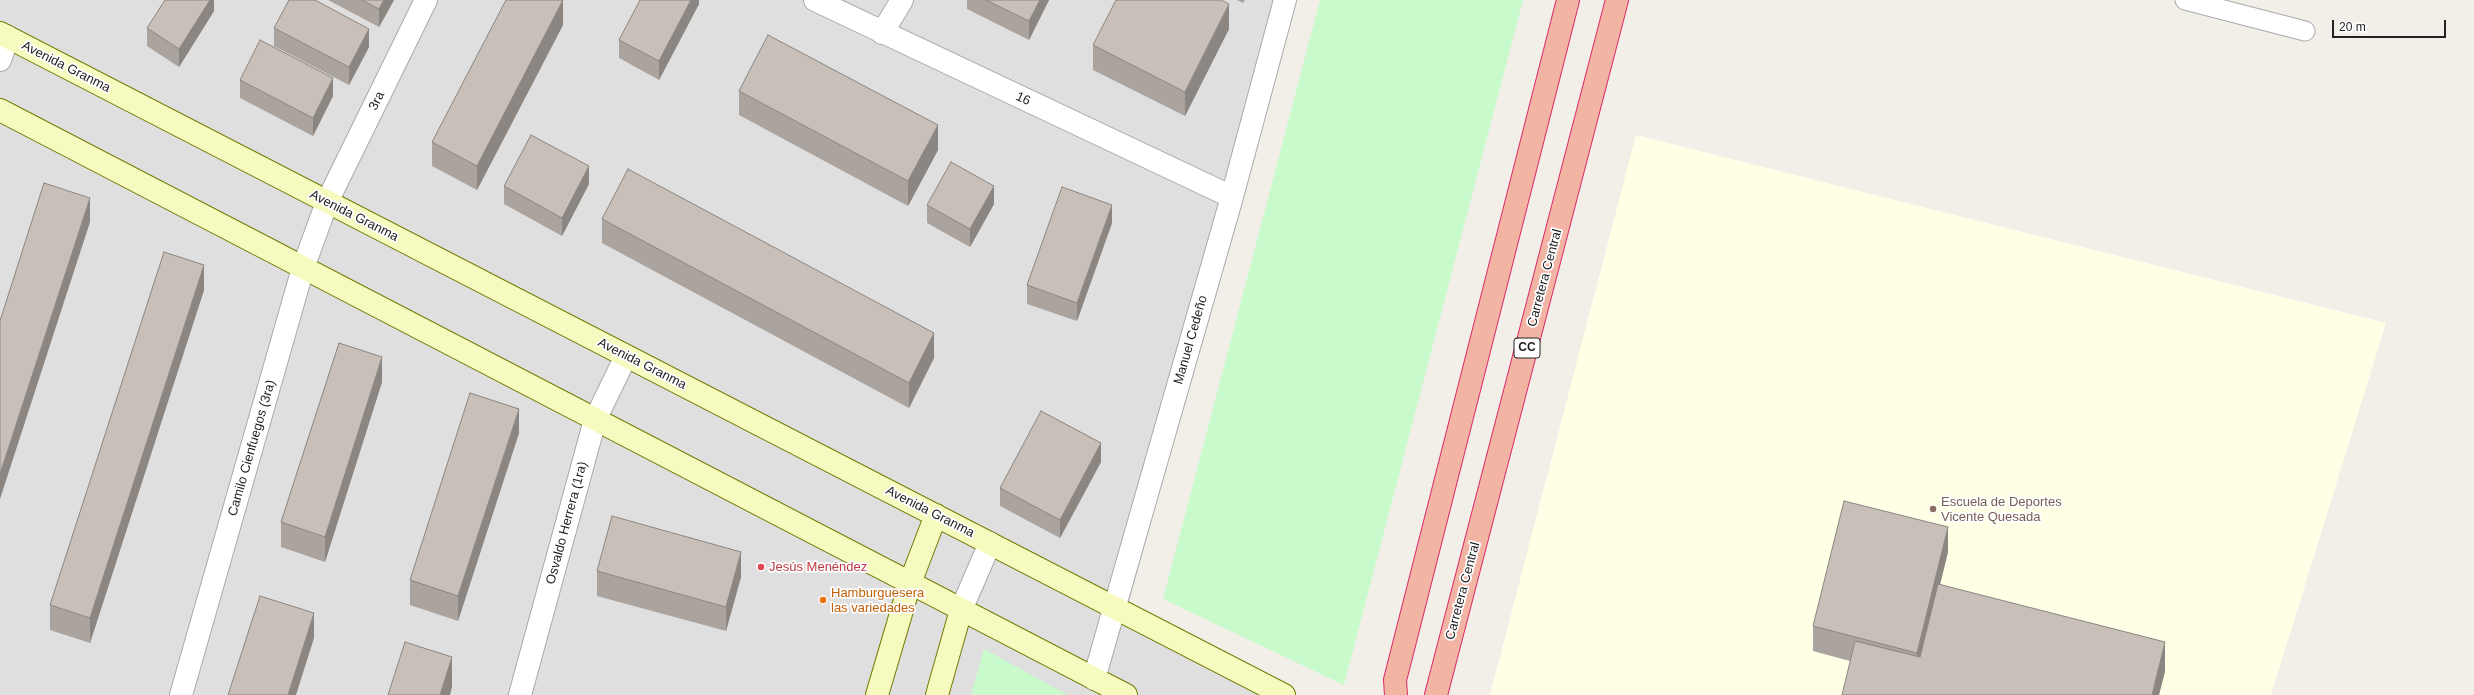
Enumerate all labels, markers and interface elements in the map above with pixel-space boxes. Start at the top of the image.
scale bar [2334,12,2448,38]
text: 20 m [2339,20,2366,34]
street label: Avenida Granma [19,38,113,96]
street label: 3ra [366,89,388,113]
street label: 16 [1013,89,1033,109]
street label: Avenida Granma [307,187,401,245]
street label: Carretera Central [1524,227,1566,329]
street label: Manuel Cedeño [1171,294,1211,386]
street label: Avenida Granma [595,335,689,393]
road number: CC [1514,338,1540,358]
street label: Camilo Cienfuegos (3ra) [225,378,279,518]
street label: Osvaldo Herrera (1ra) [543,460,591,586]
street label: Avenida Granma [883,483,977,541]
place label: Escuela de Deportes Vicente Quesada [1941,494,2062,525]
marker: Escuela de Deportes Vicente Quesada [1928,504,1938,514]
street label: Carretera Central [1442,540,1484,642]
place label: Jesús Menéndez [769,559,867,575]
marker: Jesús Menéndez [756,562,766,572]
place label: Hamburguesera las variedades [831,585,924,616]
marker: Hamburguesera las variedades [818,595,828,605]

